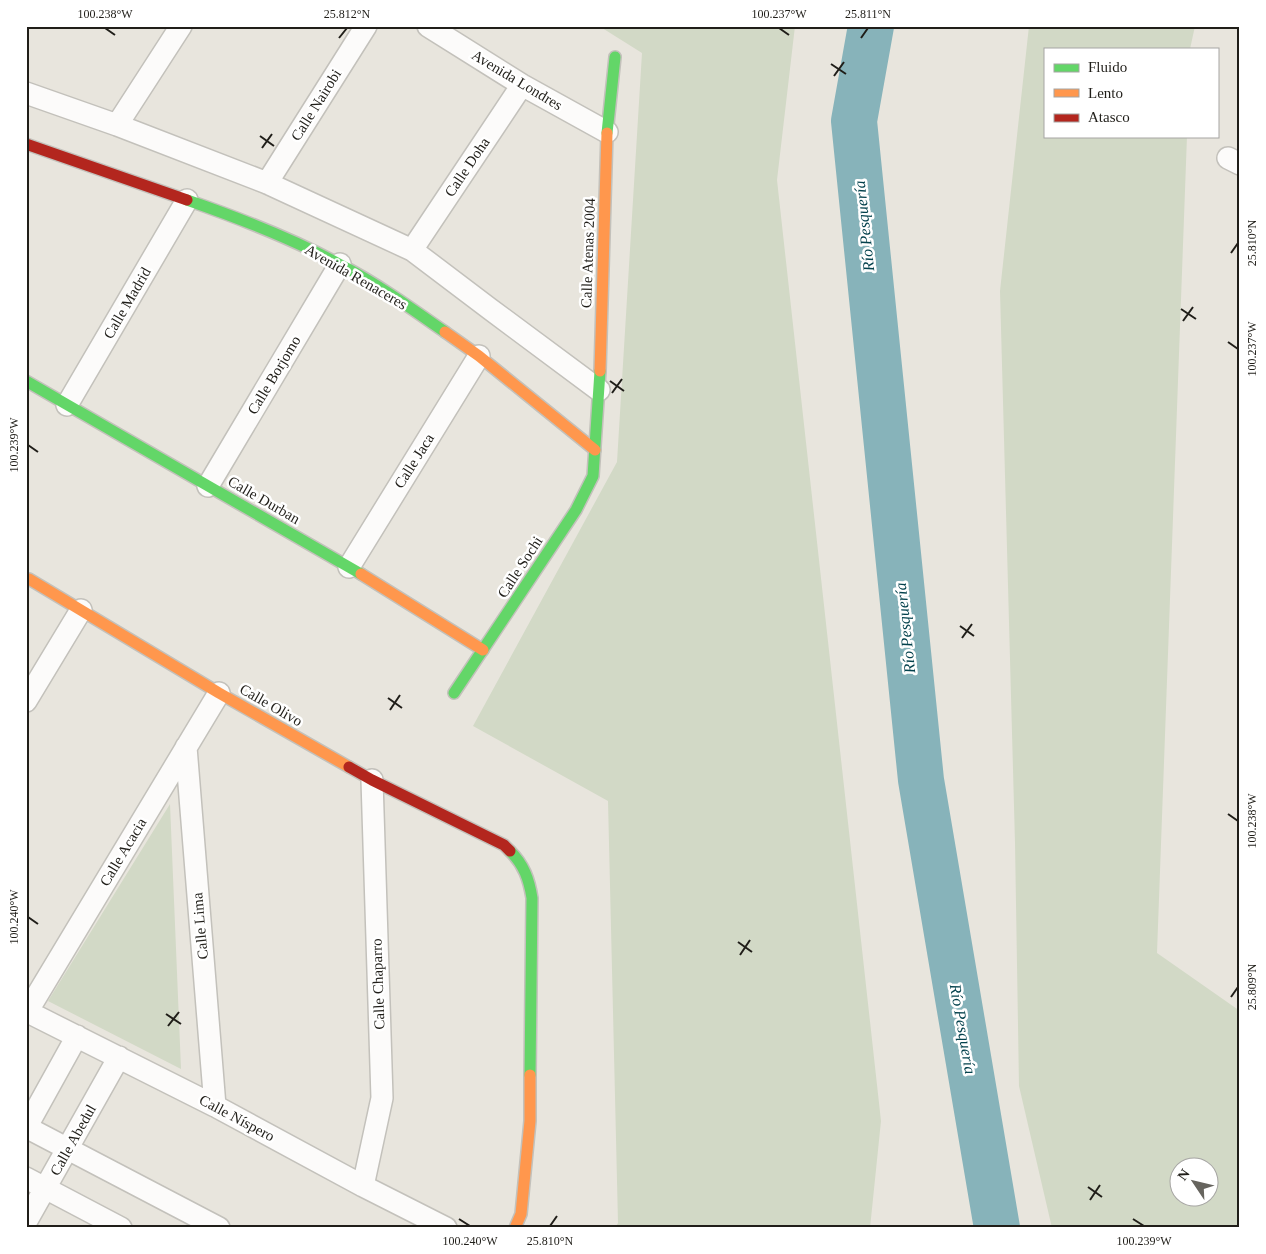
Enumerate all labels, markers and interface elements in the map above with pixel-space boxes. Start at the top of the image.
text: 100.238°W [77,7,133,21]
text: 25.812°N [324,7,371,21]
text: 100.237°W [751,7,807,21]
text: 25.811°N [845,7,891,21]
street label: Avenida Londres [469,47,565,113]
legend [1044,48,1218,138]
text: Fluido [1088,59,1127,75]
street label: Calle Nairobi [288,66,344,144]
text: Lento [1088,85,1123,101]
text: Atasco [1088,109,1130,125]
street label: Calle Doha [441,134,493,200]
water label: Río Pesquería [851,180,878,273]
street label: Calle Atenas 2004 [578,197,598,308]
text: 25.810°N [1245,219,1259,266]
street label: Avenida Renaceres [302,241,410,313]
street label: Calle Madrid [100,264,154,341]
text: 100.237°W [1245,321,1259,377]
street label: Calle Borjomo [244,333,304,417]
text: 100.239°W [7,417,21,473]
street label: Calle Jaca [391,431,437,491]
street label: Calle Durban [225,473,303,527]
street label: Calle Sochi [494,533,546,601]
water label: Río Pesquería [892,582,919,675]
street label: Calle Olivo [237,681,305,729]
text: 100.238°W [1245,793,1259,849]
street label: Calle Acacia [97,815,150,889]
text: 100.240°W [7,889,21,945]
street label: Calle Lima [189,892,211,960]
street label: Calle Chaparro [368,938,388,1030]
text: 25.809°N [1245,963,1259,1010]
water label: Río Pesquería [946,982,979,1076]
street label: Calle Níspero [197,1091,277,1145]
street label: Calle Abedul [47,1102,99,1178]
north arrow [1168,1156,1218,1206]
text: N [1175,1166,1193,1183]
text: 100.240°W [442,1234,498,1248]
text: 25.810°N [527,1234,574,1248]
text: 100.239°W [1116,1234,1172,1248]

